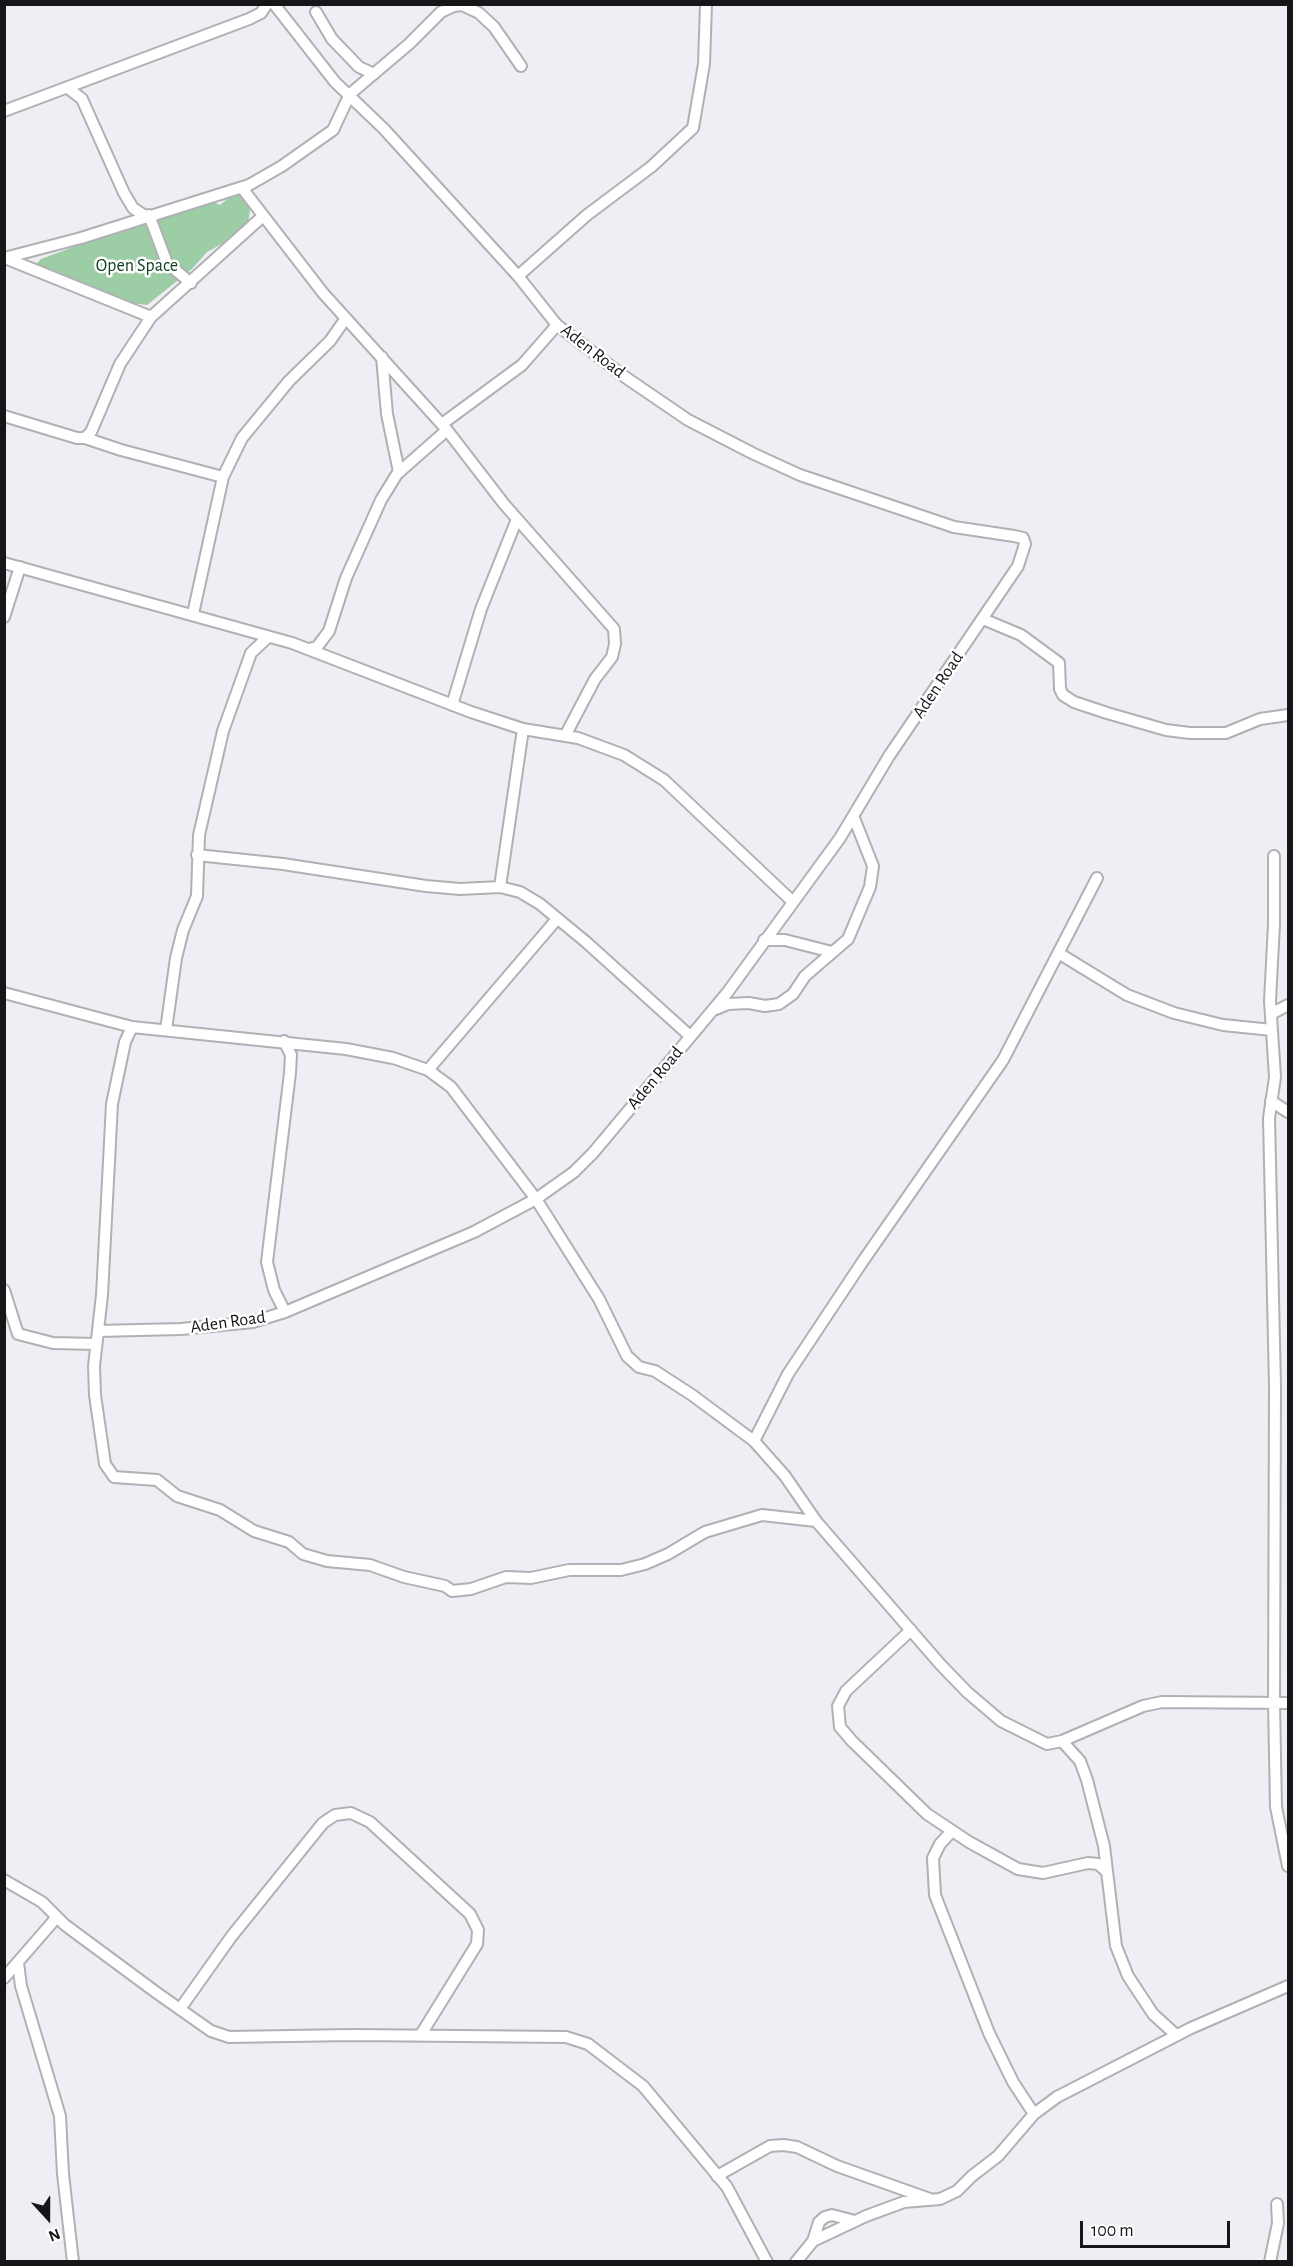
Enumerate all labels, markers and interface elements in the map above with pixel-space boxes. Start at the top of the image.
park label: Open Space [96,255,178,277]
street label: Aden Road [557,319,629,383]
street label: Aden Road [908,648,968,722]
street label: Aden Road [622,1042,688,1114]
street label: Aden Road [189,1306,267,1338]
north arrow [18,2188,78,2248]
scale bar [1083,2209,1233,2247]
text: 100 m [1091,2222,1134,2240]
text: N [46,2225,63,2244]

